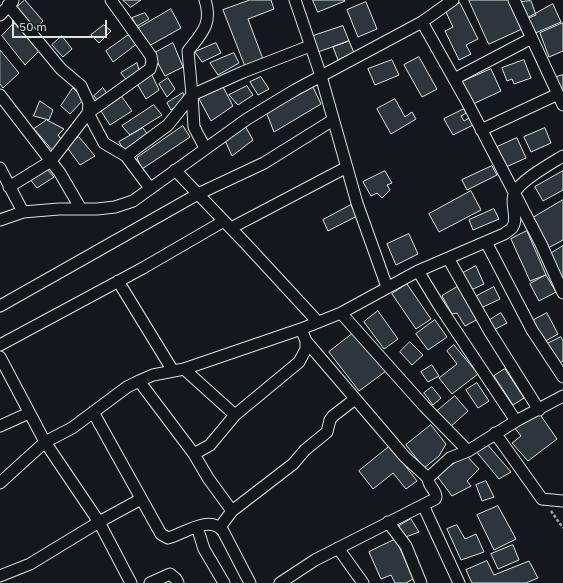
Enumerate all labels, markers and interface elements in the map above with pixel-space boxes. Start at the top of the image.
scale bar [14,12,109,38]
text: 50 m [19,19,47,34]

